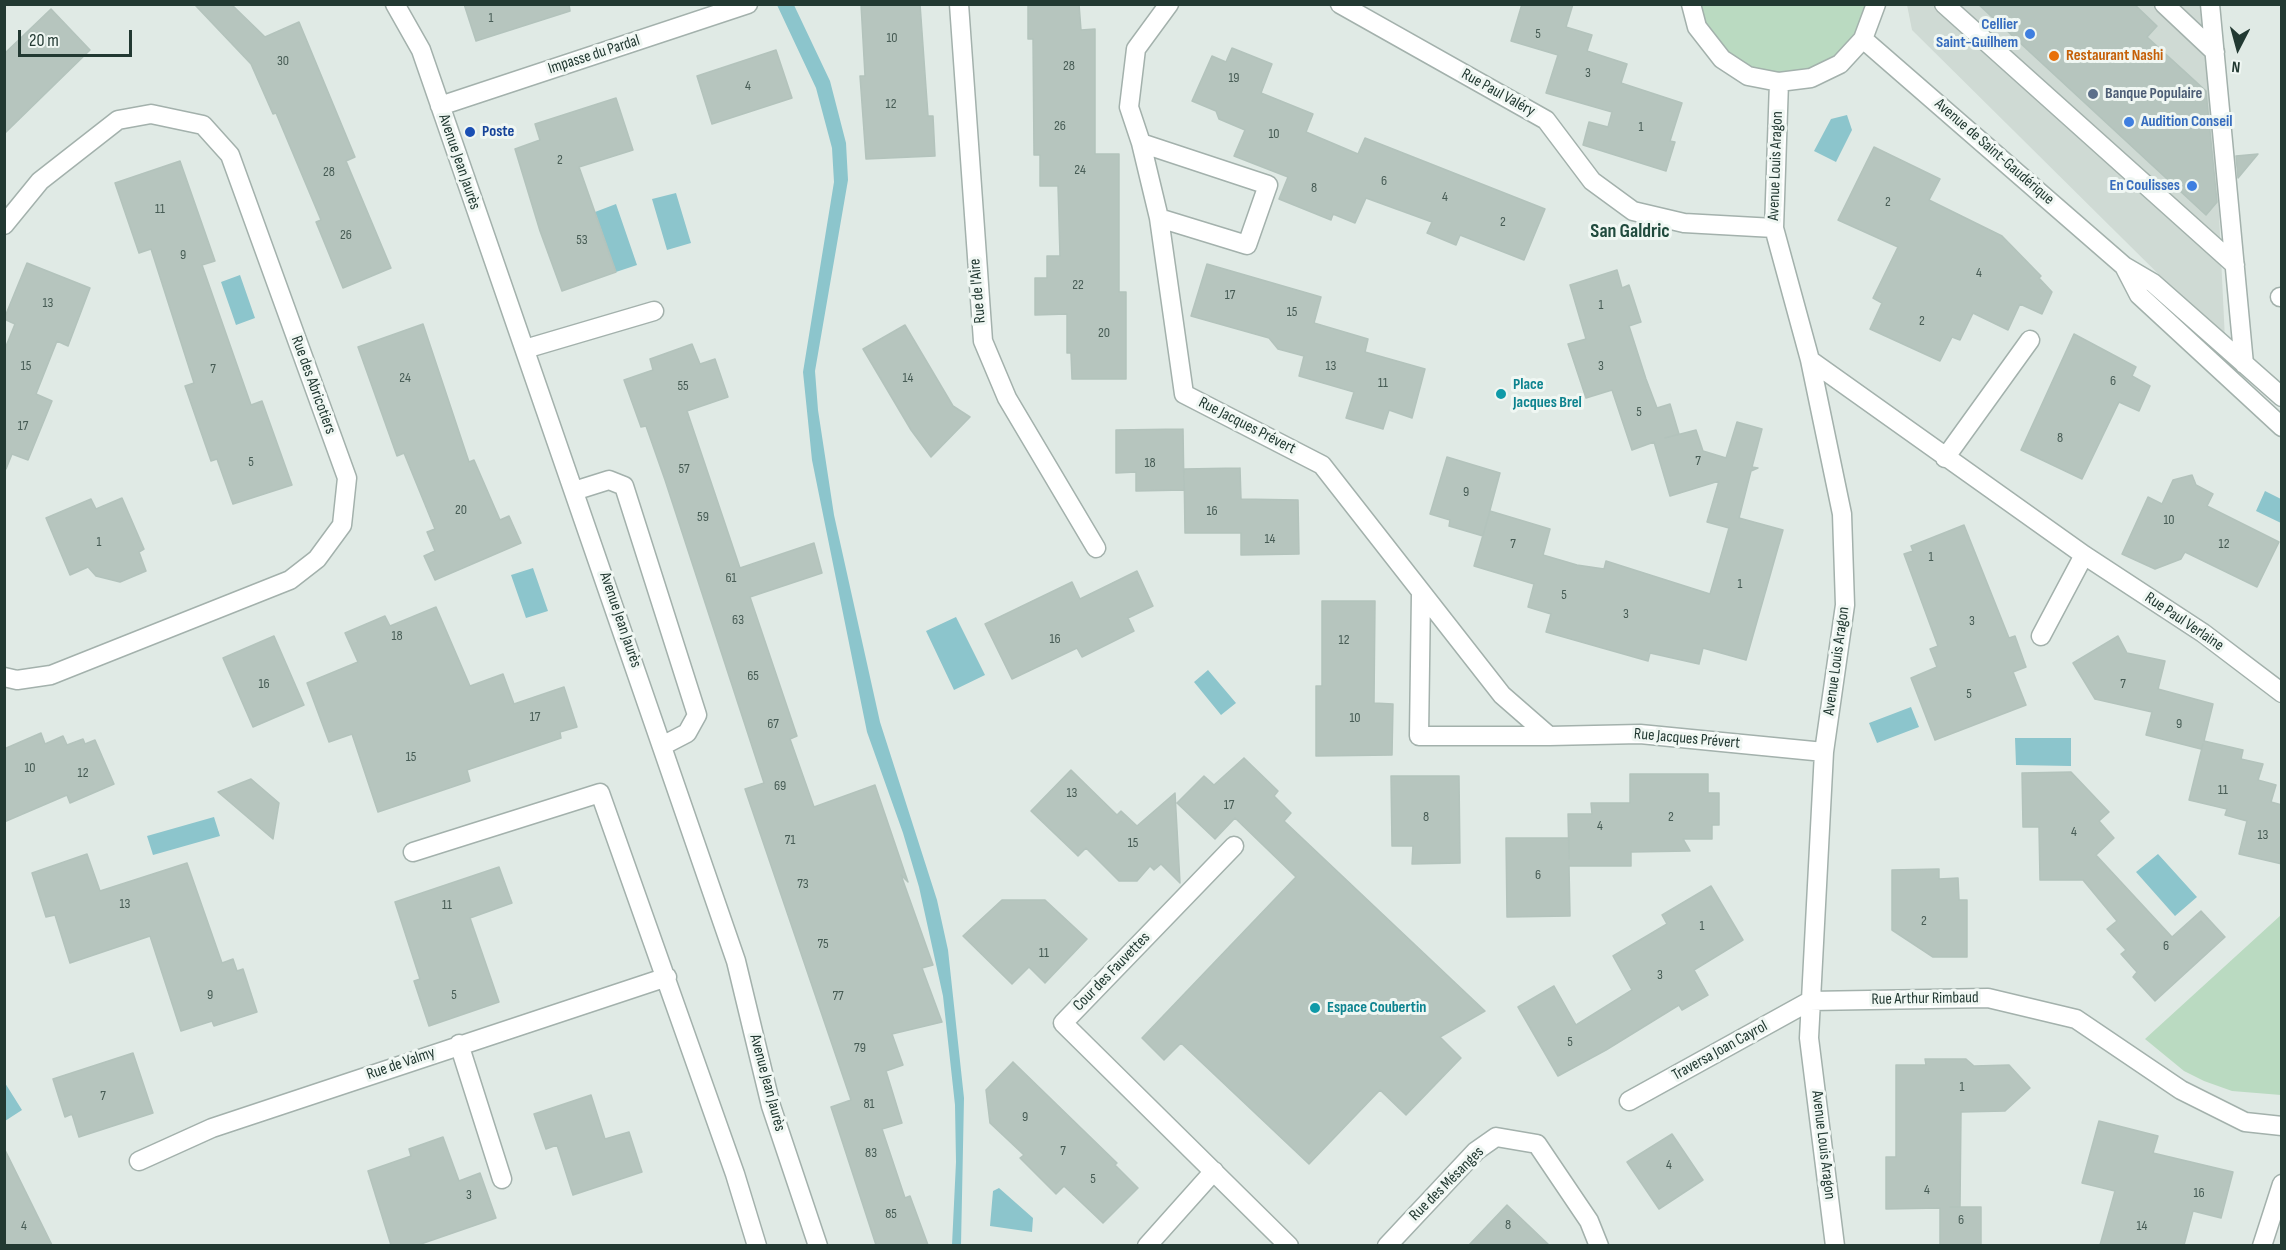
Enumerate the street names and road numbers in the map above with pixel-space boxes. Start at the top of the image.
street label: Impasse du Pardal [546,31,642,79]
street label: Rue Paul Valéry [1458,65,1538,121]
street label: Avenue de Saint-Gaudérique [1930,95,2058,209]
street label: Avenue Louis Aragon [1764,111,1788,221]
street label: Avenue Jean Jaurès [434,112,484,212]
street label: Rue de l'Aire [966,258,990,324]
street label: Rue des Abricotiers [286,333,340,437]
street label: Rue Jacques Prévert [1195,393,1299,459]
street label: Avenue Jean Jaurès [595,570,645,670]
street label: Rue Paul Verlaine [2141,589,2227,655]
street label: Avenue Louis Aragon [1820,605,1854,717]
street label: Rue Jacques Prévert [1633,725,1741,753]
street label: Cour des Fauvettes [1070,929,1154,1015]
street label: Rue Arthur Rimbaud [1871,988,1979,1010]
street label: Traversa Joan Cayrol [1669,1017,1771,1085]
street label: Avenue Jean Jaurès [745,1032,789,1134]
street label: Rue de Valmy [364,1043,438,1085]
street label: Avenue Louis Aragon [1807,1090,1839,1200]
street label: Rue des Mésanges [1406,1143,1488,1225]

